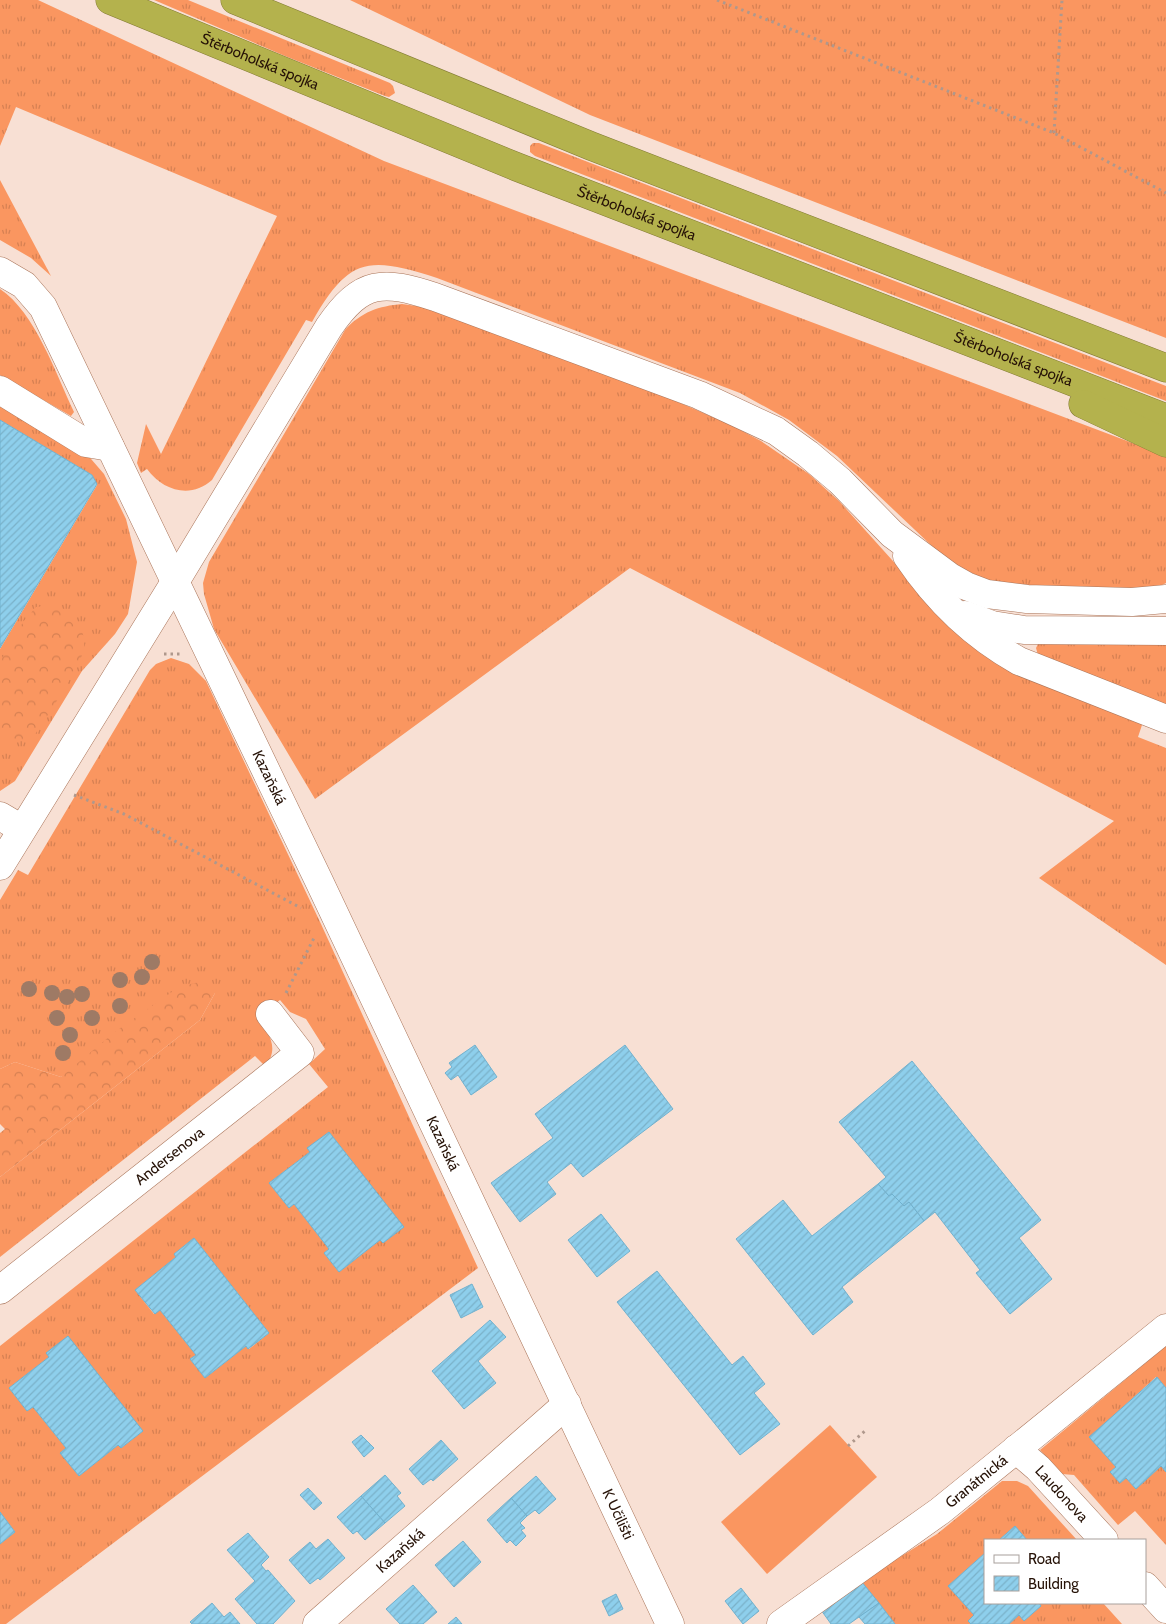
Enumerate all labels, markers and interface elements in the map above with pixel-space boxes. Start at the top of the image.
street label: Štěrboholská spojka [198,28,322,94]
street label: Štěrboholská spojka [574,181,699,245]
street label: Štěrboholská spojka [951,327,1076,390]
street label: Kazaňská [248,747,290,809]
street label: Kazaňská [422,1113,464,1174]
street label: Andersenova [131,1123,208,1189]
street label: Granátnická [942,1450,1012,1512]
street label: Laudonova [1031,1462,1092,1526]
street label: K Učilišti [598,1486,638,1542]
street label: Kazaňská [372,1524,429,1577]
legend [984,1539,1146,1604]
text: Road [1028,1550,1061,1568]
text: Building [1028,1575,1079,1593]

